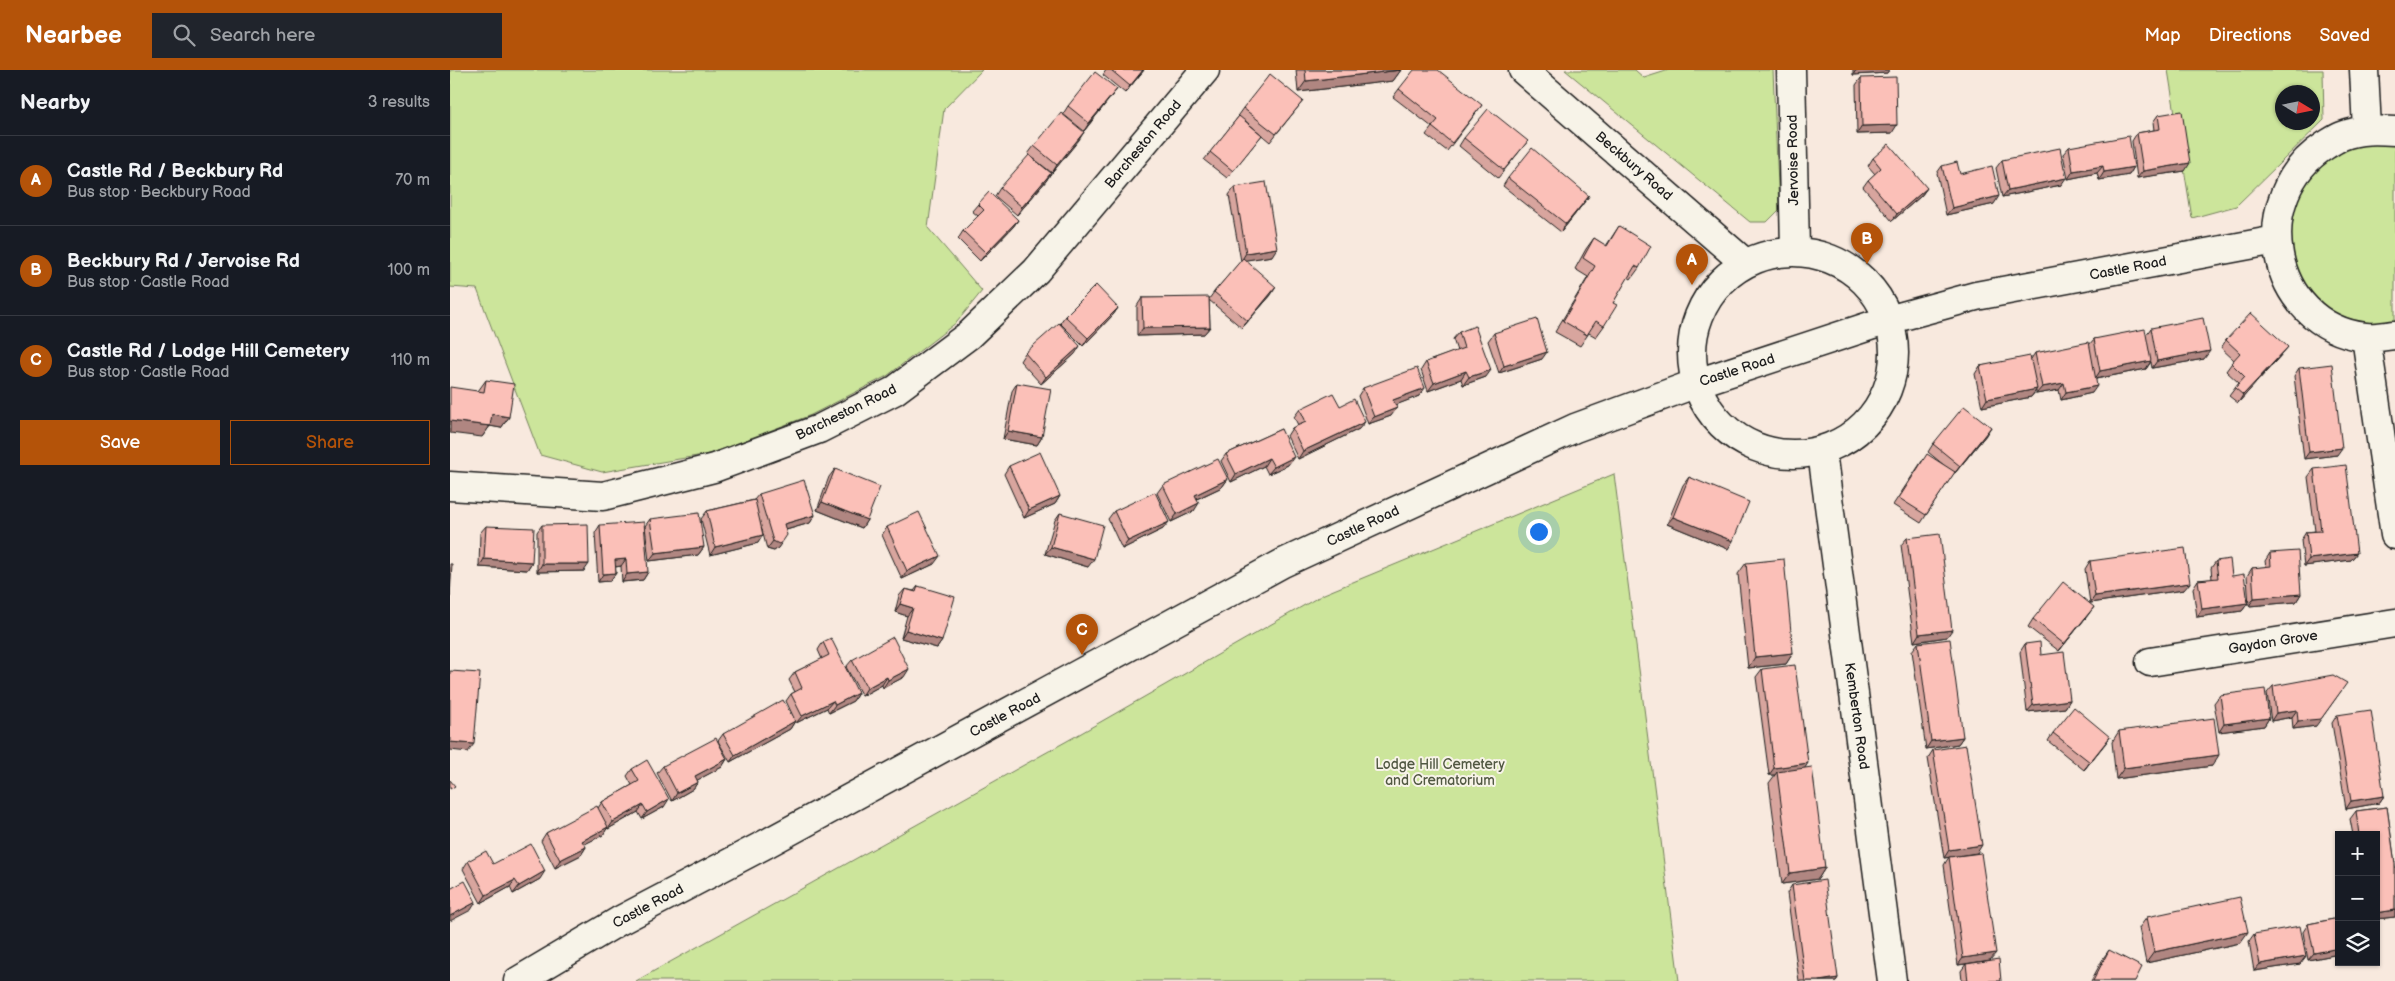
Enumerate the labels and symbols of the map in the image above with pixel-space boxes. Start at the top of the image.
north arrow [2275,85,2320,130]
street label: Barcheston Road [1101,96,1185,192]
street label: Jervoise Road [1784,114,1802,206]
street label: Beckbury Road [1592,128,1676,204]
pin: B [1851,223,1883,264]
pin: A [1676,244,1708,285]
street label: Castle Road [2088,252,2168,284]
street label: Castle Road [1697,350,1777,390]
street label: Barcheston Road [793,380,899,444]
street label: Castle Road [1324,502,1402,550]
your location [1526,519,1552,545]
pin: C [1066,614,1098,655]
street label: Gaydon Grove [2227,627,2319,657]
street label: Kemberton Road [1841,662,1873,770]
street label: Castle Road [967,689,1043,741]
park label: Lodge Hill Cemetery and Crematorium [1375,756,1506,789]
street label: Castle Road [610,880,686,932]

